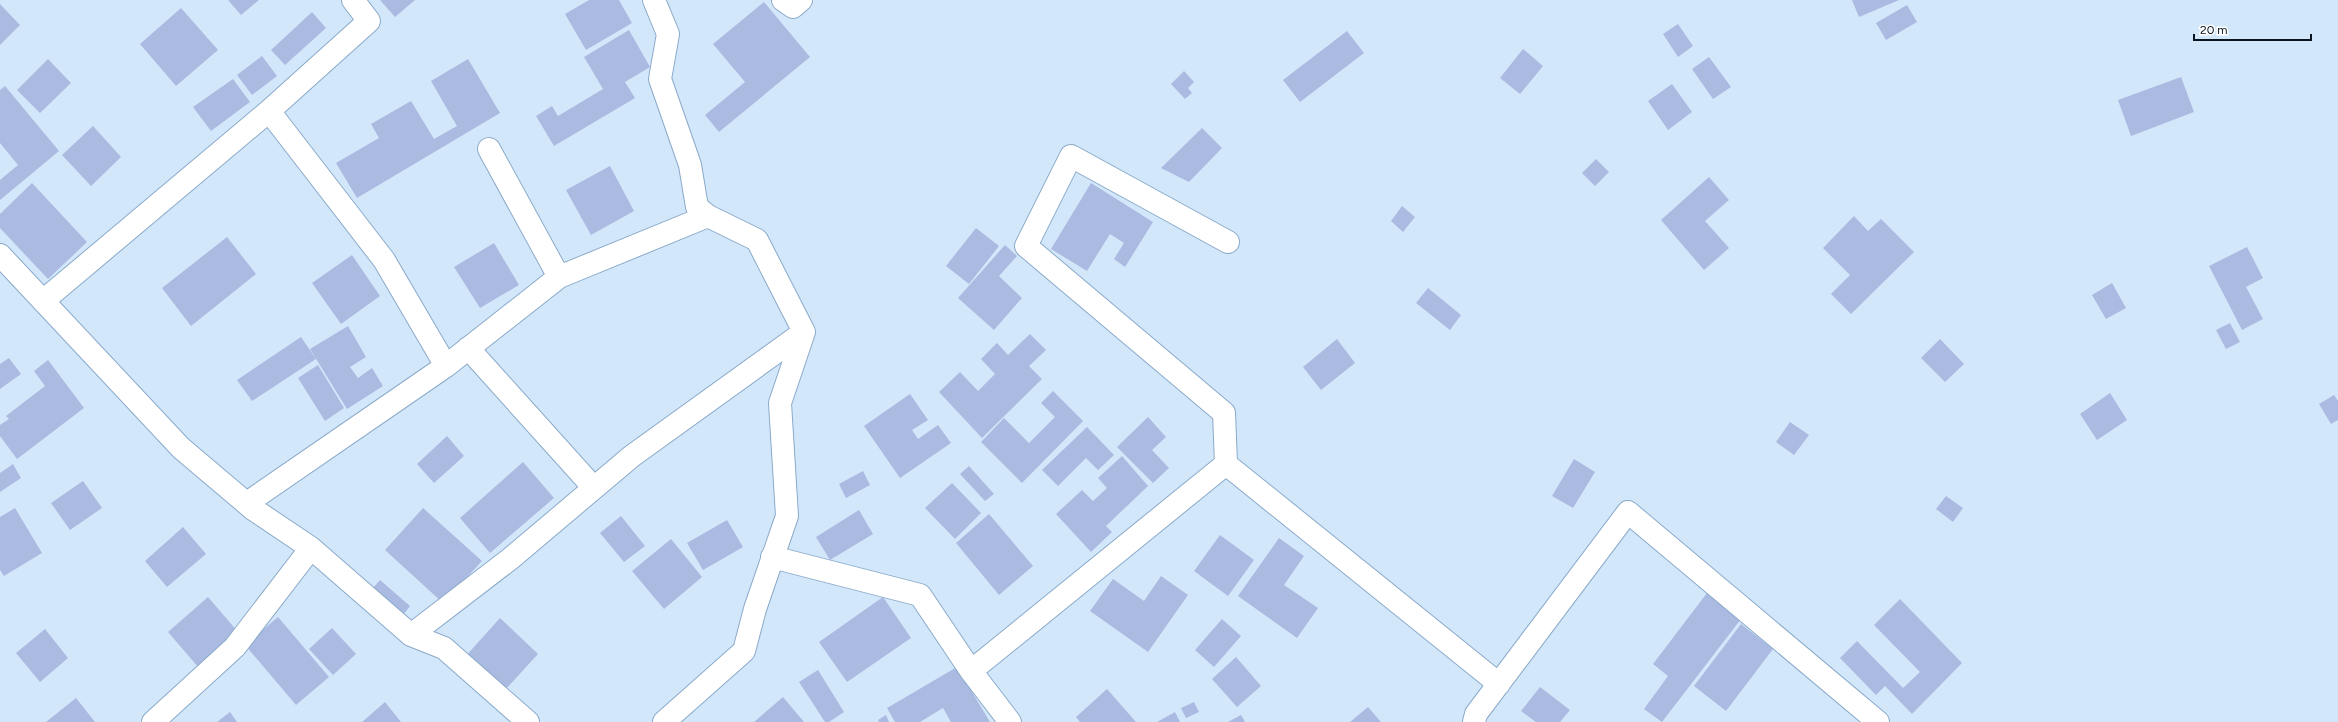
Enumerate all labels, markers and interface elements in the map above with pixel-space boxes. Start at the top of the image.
scale bar [2194,16,2311,42]
text: 20 m [2200,23,2228,37]

